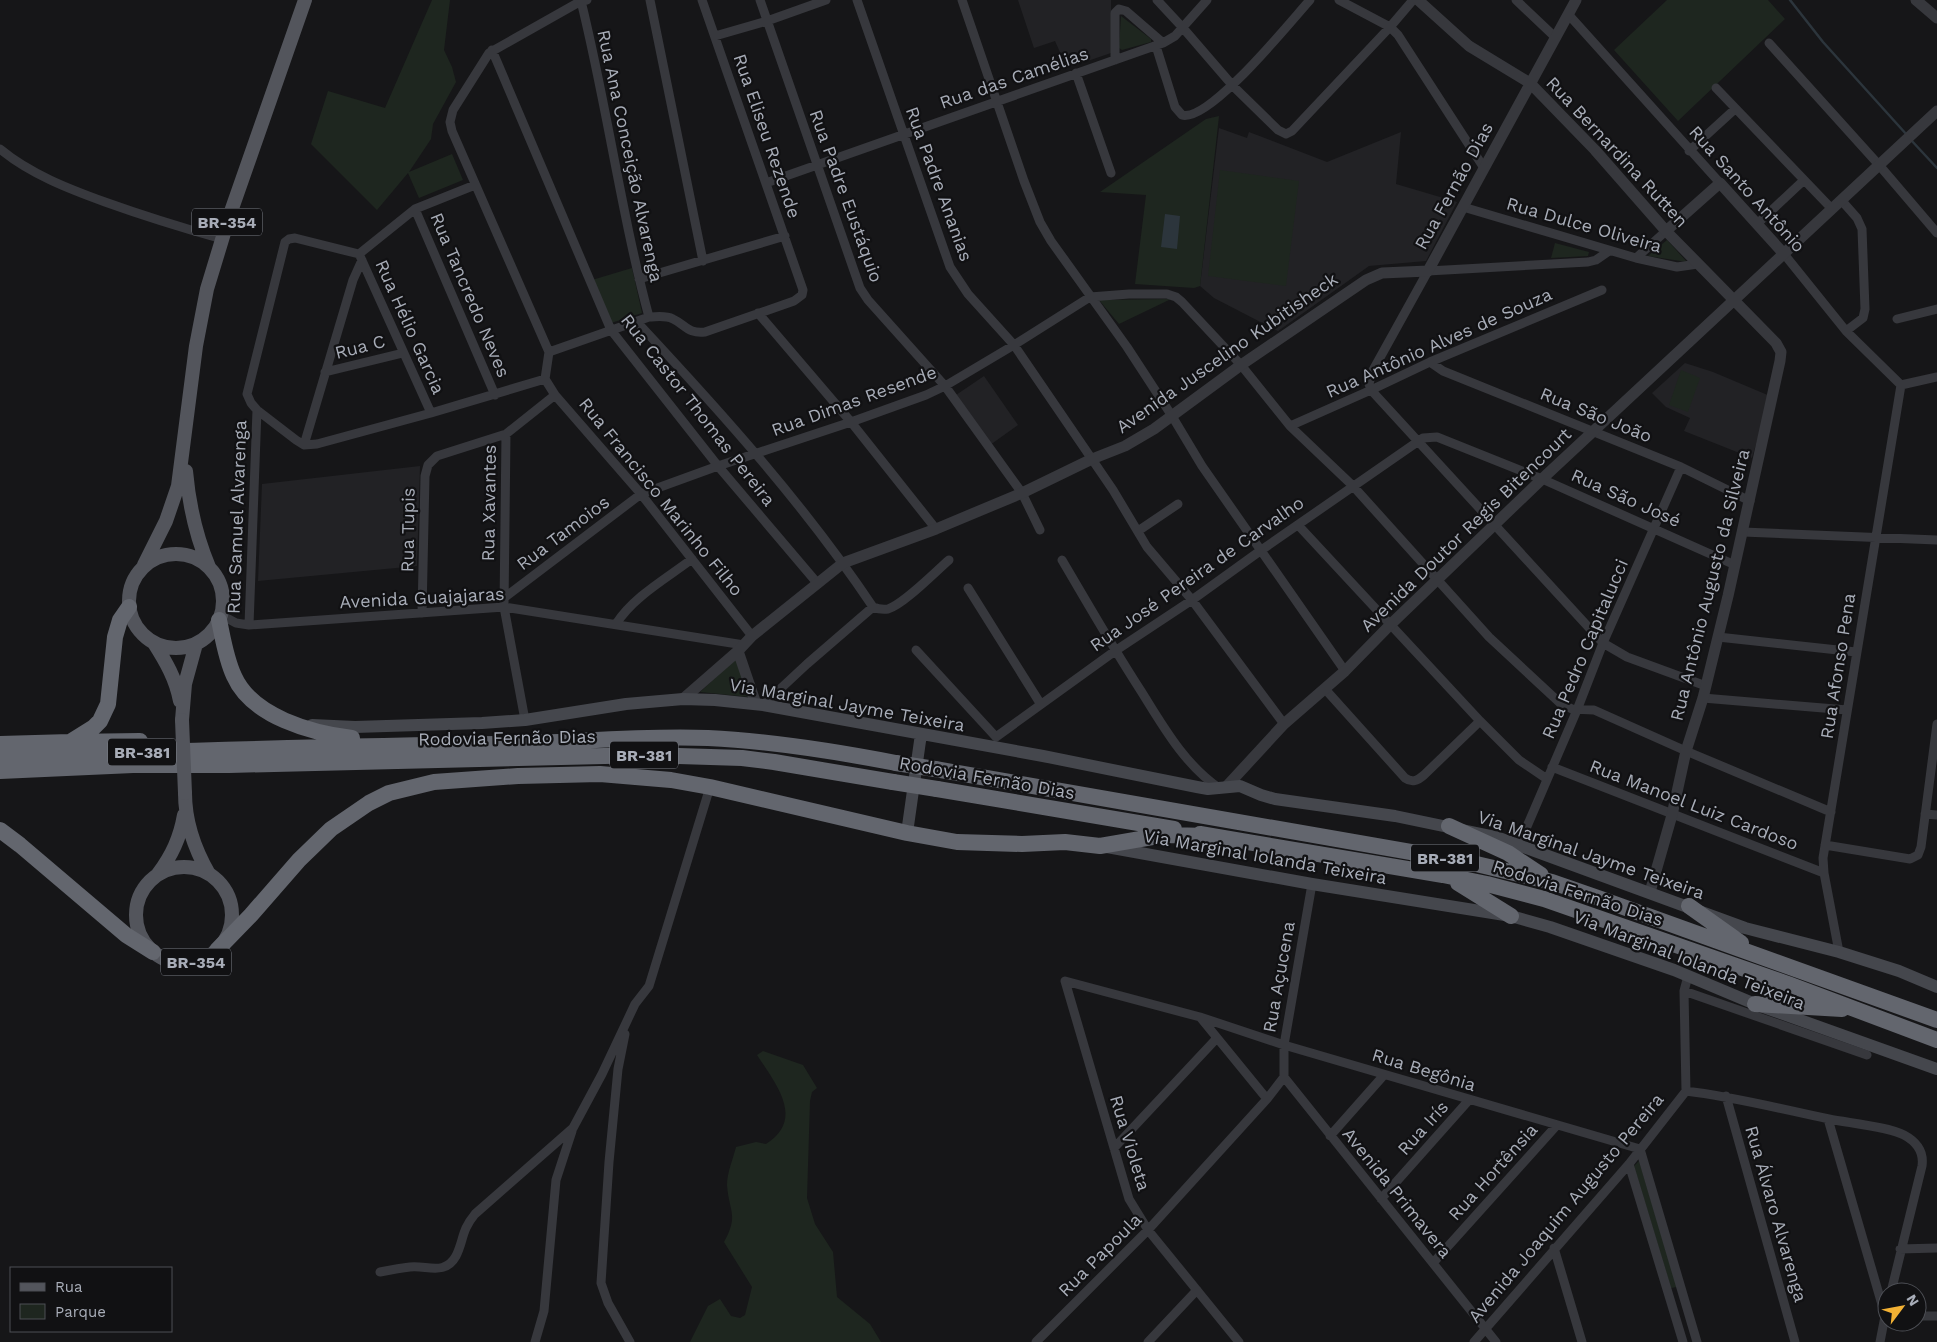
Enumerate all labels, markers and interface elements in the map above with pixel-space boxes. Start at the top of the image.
street label: Rua Ana Conceição Alvarenga [593,28,668,284]
street label: Rua das Camélias [937,42,1091,113]
street label: Rua Eliseu Rezende [729,51,805,221]
street label: Rua Bernardina Rutten [1542,72,1693,231]
street label: Rua Padre Ananias [902,104,977,264]
street label: Rua Padre Eustáquio [805,107,888,285]
street label: Rua Fernão Dias [1410,119,1497,253]
street label: Rua Santo Antônio [1685,121,1810,256]
street label: Rua Dulce Oliveira [1504,192,1664,257]
road number: BR-354 [192,208,262,236]
street label: Rua Tancredo Neves [426,209,515,380]
street label: Rua Hélio Garcia [371,256,449,397]
street label: Avenida Juscelino Kubitisheck [1112,268,1341,437]
street label: Rua Antônio Alves de Souza [1323,283,1555,402]
street label: Rua Castor Thomas Pereira [617,310,780,510]
street label: Rua C [333,330,387,363]
street label: Rua Dimas Resende [768,361,939,440]
street label: Rua São João [1537,383,1655,447]
street label: Rua Francisco Marinho Filho [575,393,748,600]
street label: Rua Samuel Alvarenga [223,420,250,614]
street label: Avenida Doutor Regis Bitencourt [1356,423,1576,636]
street label: Rua Xavantes [477,444,500,562]
street label: Rua Antônio Augusto da Silveira [1666,447,1753,723]
street label: Rua São José [1568,464,1684,531]
street label: Rua Tupis [396,487,419,573]
street label: Rua Tamoios [512,491,613,574]
street label: Rua José Pereira de Carvalho [1086,492,1308,656]
street label: Rua Pedro Capitalucci [1537,556,1632,742]
street label: Avenida Guajajaras [339,583,505,612]
street label: Rua Afonso Pena [1816,592,1859,740]
street label: Via Marginal Jayme Teixeira [728,673,966,736]
street label: Rodovia Fernão Dias [418,725,596,750]
road number: BR-381 [108,739,176,766]
road number: BR-381 [610,742,678,768]
street label: Rodovia Fernão Dias [898,752,1077,803]
street label: Rua Manoel Luiz Cardoso [1587,755,1801,854]
street label: Via Marginal Jayme Teixeira [1475,806,1707,903]
street label: Via Marginal Iolanda Teixeira [1142,825,1388,888]
road number: BR-381 [1411,844,1479,871]
street label: Rodovia Fernão Dias [1490,855,1666,930]
street label: Via Marginal Iolanda Teixeira [1570,906,1808,1014]
street label: Rua Açucena [1258,920,1299,1034]
road number: BR-354 [161,949,231,976]
street label: Rua Begônia [1370,1044,1479,1095]
street label: Avenida Joaquim Augusto Pereira [1464,1089,1668,1327]
street label: Rua Violeta [1106,1093,1155,1193]
street label: Rua Irís [1393,1096,1452,1159]
street label: Rua Hortênsia [1444,1119,1542,1224]
street label: Avenida Primavera [1338,1123,1456,1262]
street label: Rua Álvaro Alvarenga [1741,1123,1812,1304]
street label: Rua Papoula [1054,1209,1146,1301]
legend [10,1267,172,1332]
text: Rua [55,1278,83,1296]
north arrow [1877,1282,1927,1332]
text: N [1903,1291,1923,1309]
text: Parque [55,1303,106,1321]

